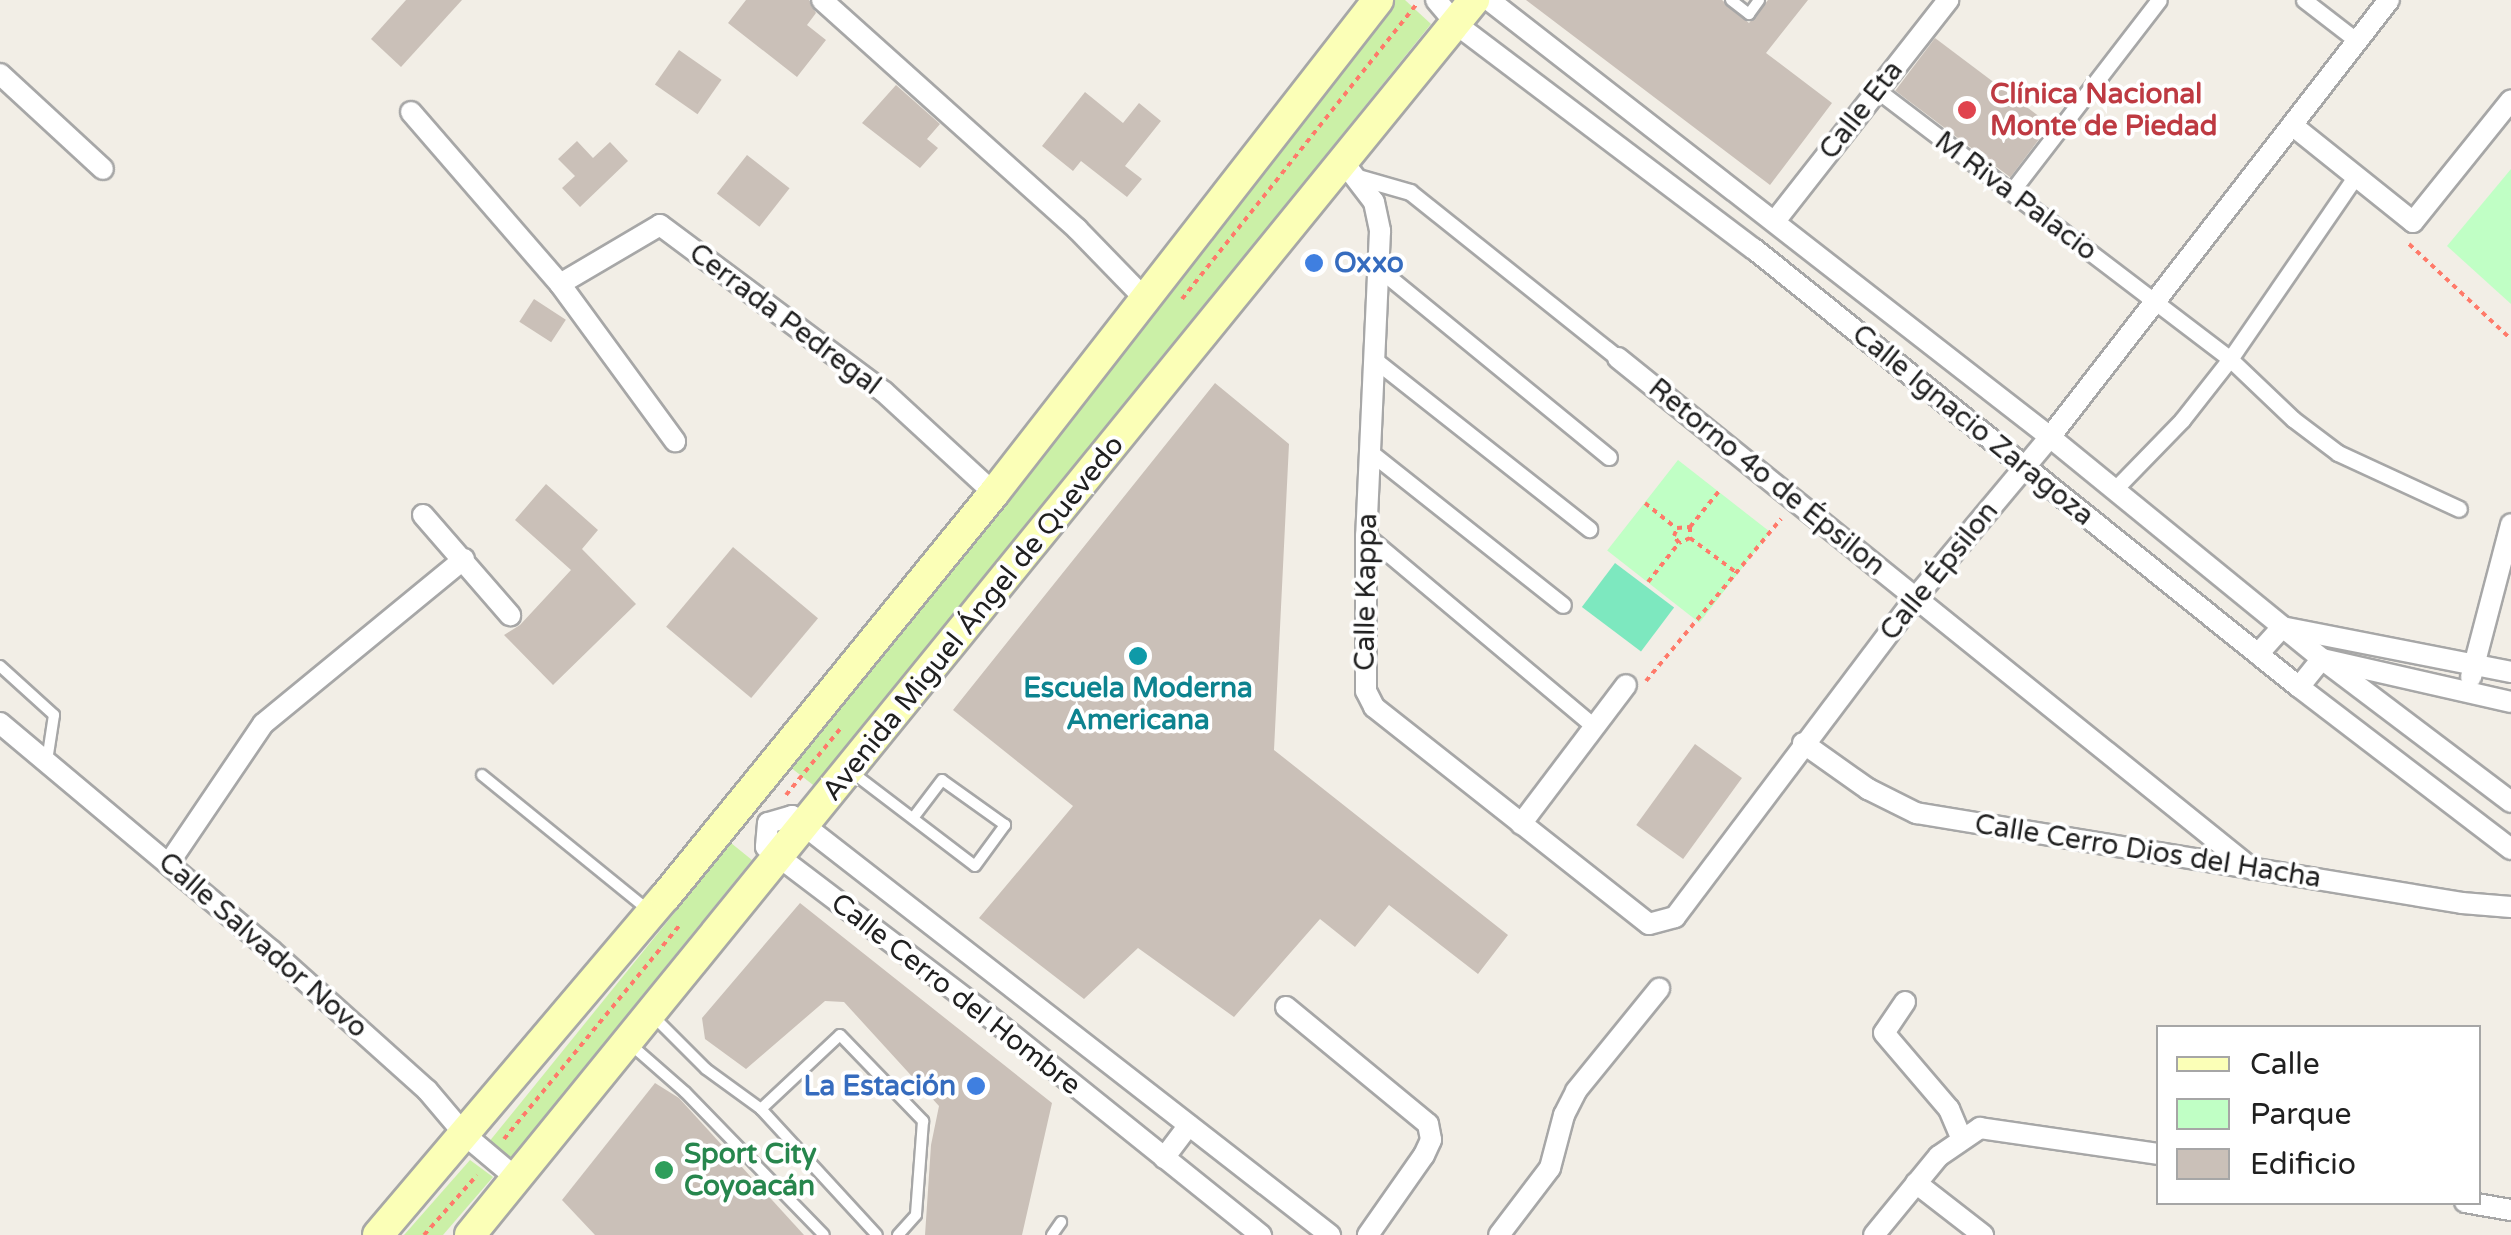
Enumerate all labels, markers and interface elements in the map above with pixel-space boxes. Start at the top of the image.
street label: Calle Eta [1812,54,1910,166]
place label: Clínica Nacional Monte de Piedad [1990,77,2217,143]
marker: Clínica Nacional Monte de Piedad [1954,97,1980,123]
street label: M Riva Palacio [1928,124,2104,268]
street label: Cerrada Pedregal [683,236,887,402]
place label: Oxxo [1334,246,1404,280]
marker: Oxxo [1303,252,1325,274]
street label: Calle Ignacio Zaragoza [1845,317,2101,533]
street label: Retorno 4o de Épsilon [1642,371,1892,583]
street label: Avenida Miguel Ángel de Quevedo [815,429,1131,807]
street label: Calle Épsilon [1873,495,2005,647]
street label: Calle Kappa [1348,513,1384,671]
marker: Escuela Moderna Americana [1127,645,1149,667]
place label: Escuela Moderna Americana [1023,671,1253,737]
street label: Calle Cerro Dios del Hacha [1972,807,2324,895]
street label: Calle Salvador Novo [152,845,374,1045]
street label: Calle Cerro del Hombre [824,886,1088,1102]
legend [2156,1025,2481,1205]
text: Calle [2250,1046,2320,1083]
place label: La Estación [803,1069,956,1103]
marker: La Estación [965,1075,987,1097]
text: Parque [2250,1096,2351,1133]
place label: Sport City Coyoacán [684,1137,816,1203]
text: Edificio [2250,1146,2356,1183]
marker: Sport City Coyoacán [653,1159,675,1181]

